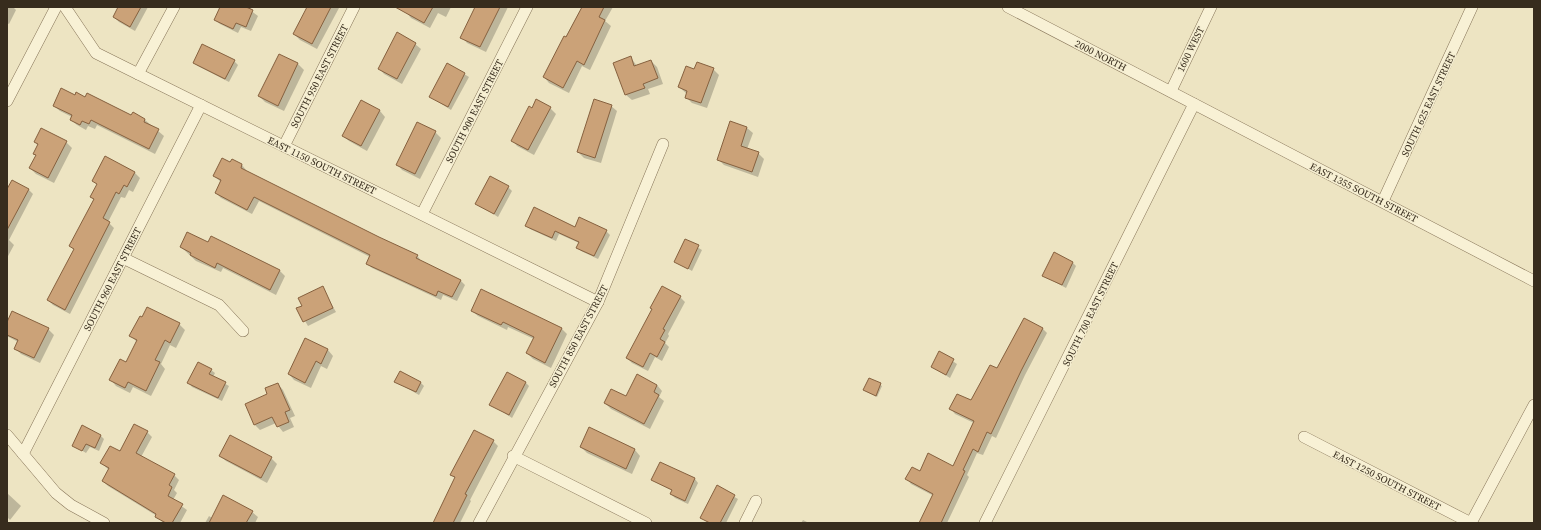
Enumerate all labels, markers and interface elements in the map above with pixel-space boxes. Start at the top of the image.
street label: SOUTH 950 EAST STREET [288,22,351,130]
street label: 1600 WEST [1174,24,1207,74]
street label: 2000 NORTH [1073,37,1129,74]
street label: SOUTH 625 EAST STREET [1398,50,1458,159]
street label: SOUTH 900 EAST STREET [443,57,506,165]
street label: EAST 1150 SOUTH STREET [265,133,378,197]
street label: EAST 1355 SOUTH STREET [1308,160,1420,225]
street label: SOUTH 960 EAST STREET [81,225,144,333]
street label: SOUTH 700 EAST STREET [1060,260,1121,368]
street label: SOUTH 850 EAST STREET [546,283,611,390]
street label: EAST 1250 SOUTH STREET [1331,448,1443,513]

